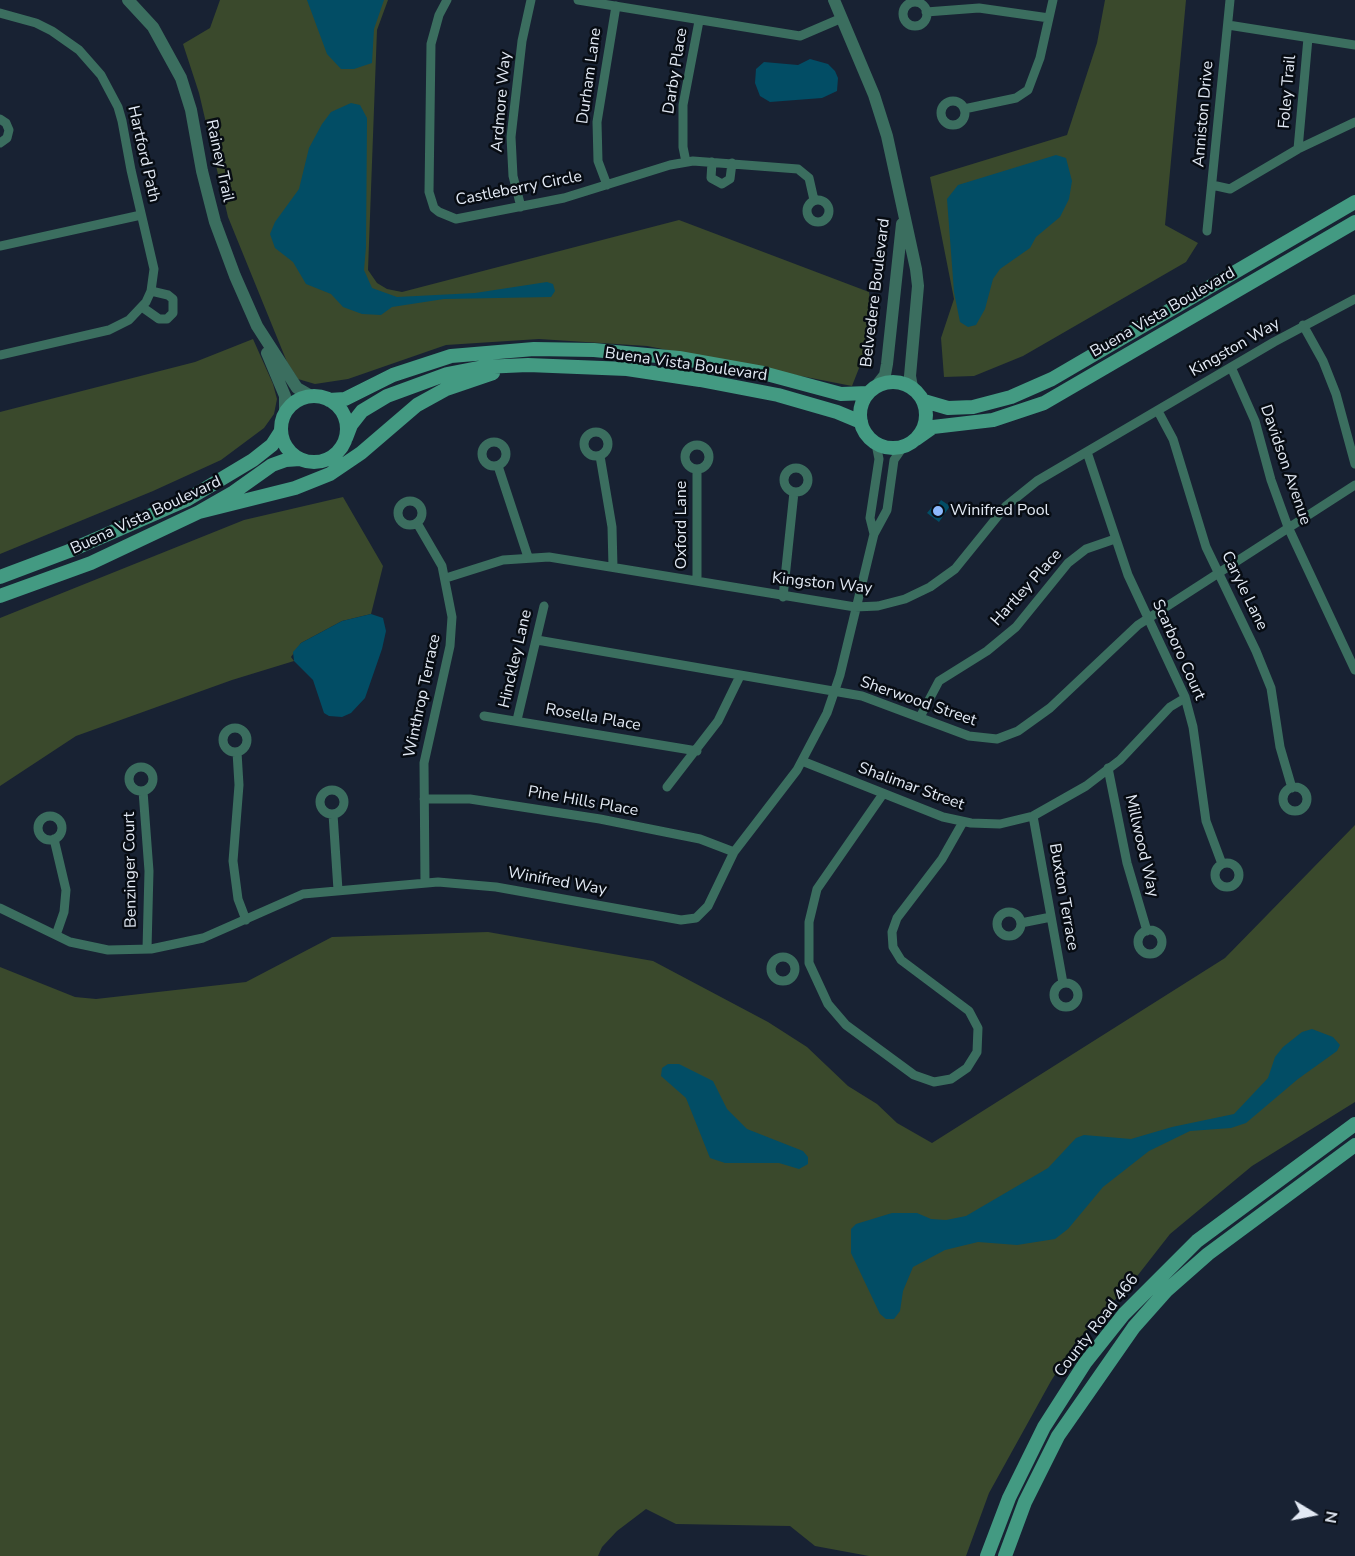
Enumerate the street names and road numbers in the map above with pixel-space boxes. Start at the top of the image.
street label: Durham Lane [574,27,606,125]
street label: Darby Place [660,27,692,115]
street label: Ardmore Way [488,51,516,153]
street label: Foley Trail [1275,54,1301,130]
street label: Anniston Drive [1190,60,1218,168]
street label: Hartford Path [123,104,163,204]
street label: Rainey Trail [201,118,237,204]
street label: Castleberry Circle [454,167,584,211]
street label: Belvedere Boulevard [857,217,895,369]
street label: Buena Vista Boulevard [1087,264,1239,362]
street label: Kingston Way [1187,315,1283,381]
street label: Buena Vista Boulevard [604,344,768,386]
street label: Davidson Avenue [1255,402,1315,528]
street label: Buena Vista Boulevard [68,473,224,559]
street label: Oxford Lane [672,481,692,569]
street label: Hartley Place [987,546,1067,630]
street label: Caryle Lane [1217,548,1271,634]
street label: Kingston Way [771,569,873,599]
street label: Scarboro Court [1147,597,1209,703]
street label: Hinckley Lane [495,608,537,710]
street label: Winthrop Terrace [401,633,445,759]
street label: Sherwood Street [857,673,979,731]
street label: Rosella Place [544,700,642,736]
street label: Shalimar Street [855,759,967,815]
street label: Pine Hills Place [526,783,640,821]
street label: Millwood Way [1120,793,1162,899]
street label: Benzinger Court [120,812,142,928]
street label: Buxton Terrace [1044,842,1082,952]
street label: Winifred Way [506,864,608,900]
street label: County Road 466 [1051,1271,1143,1381]

